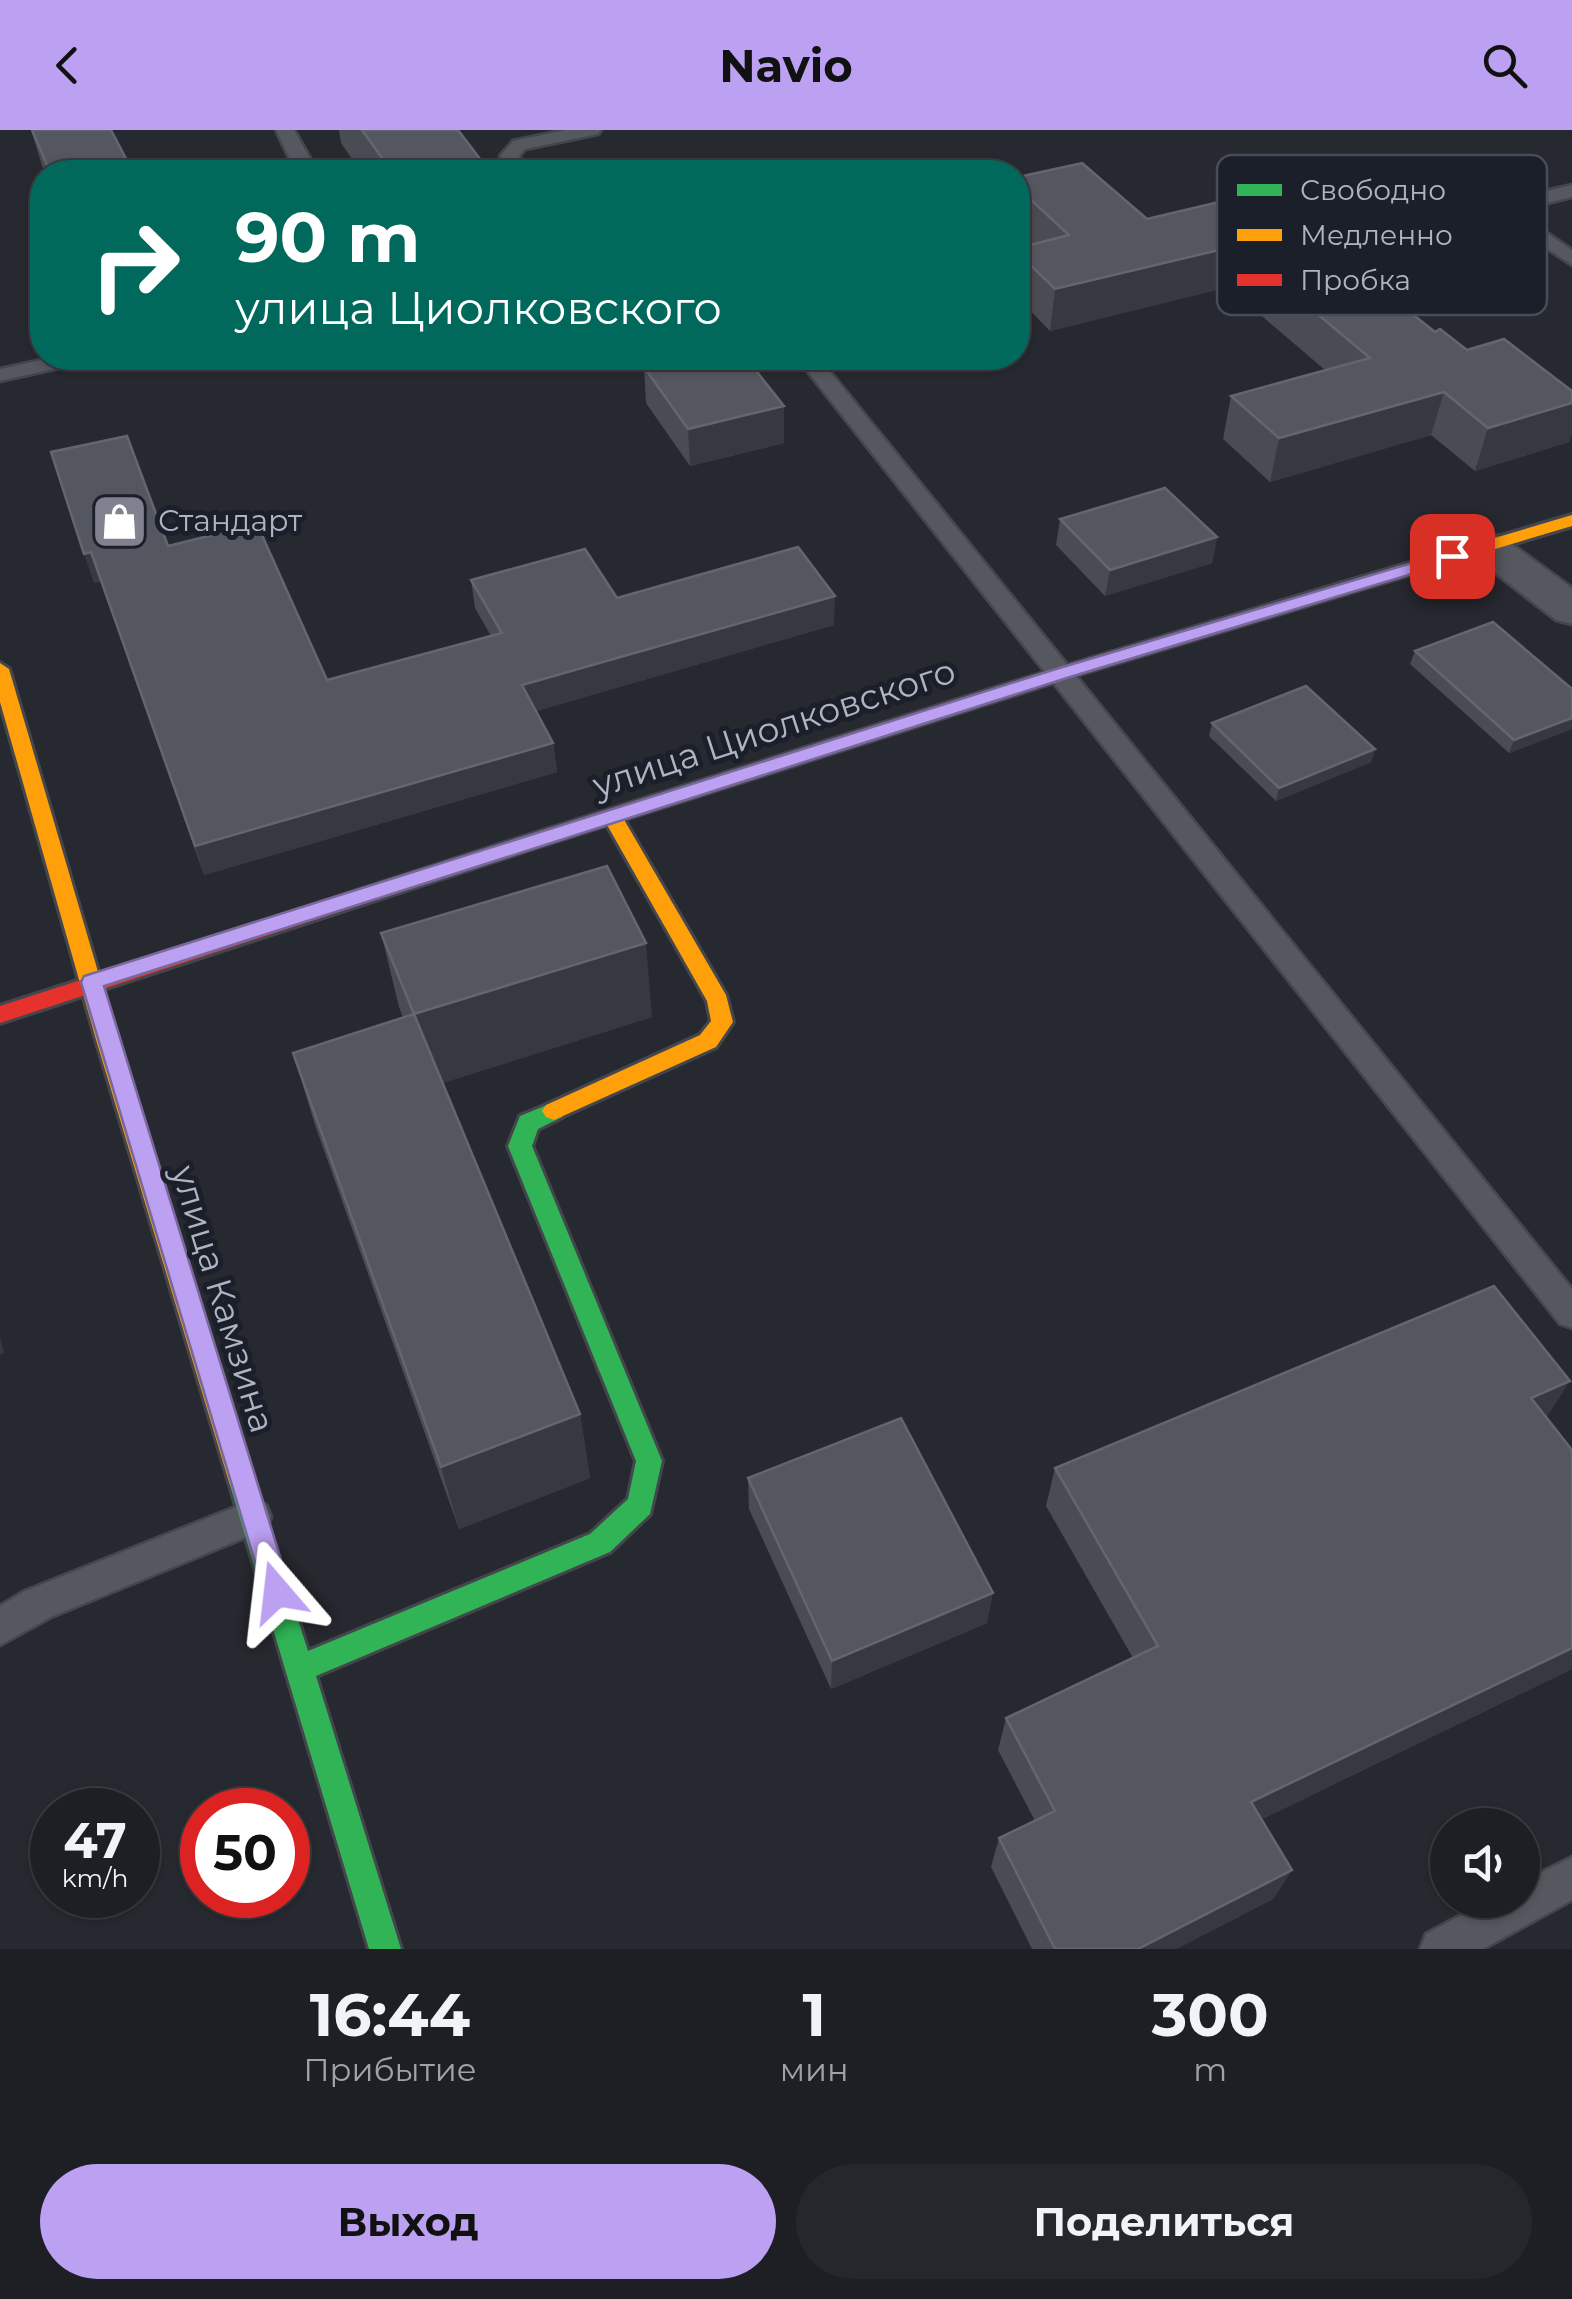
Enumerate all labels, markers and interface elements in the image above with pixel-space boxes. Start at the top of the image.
icon: back [40,38,95,93]
text: Navio [719,38,853,93]
icon: search [1477,38,1532,93]
legend [1217,155,1547,315]
text: Свободно [1300,173,1446,207]
text: 90 m [235,194,420,280]
icon: right [70,200,200,330]
text: Медленно [1300,218,1453,252]
text: Пробка [1300,263,1411,297]
text: улица Циолковского [235,280,722,335]
shop icon: Стандарт [89,491,149,551]
place label: Стандарт [158,502,303,539]
pin [1410,514,1495,599]
icon: arrive [1425,529,1480,584]
street label: улица Циолковского [586,649,961,807]
street label: улица Камзина [162,1159,285,1438]
position arrow [225,1540,329,1644]
speed limit sign: 50 [180,1788,310,1918]
map controls [1430,1808,1540,1918]
button: sound [1430,1808,1540,1918]
text: 47 [63,1810,127,1871]
text: km/h [62,1863,128,1893]
text: 16:44 [310,1978,470,2051]
text: 1 [802,1978,826,2051]
text: 300 [1152,1978,1269,2051]
text: Прибытие [303,2050,477,2089]
text: мин [780,2050,849,2089]
text: m [1193,2050,1227,2089]
button: Выход [40,2164,776,2279]
button: Поделиться [796,2164,1532,2279]

